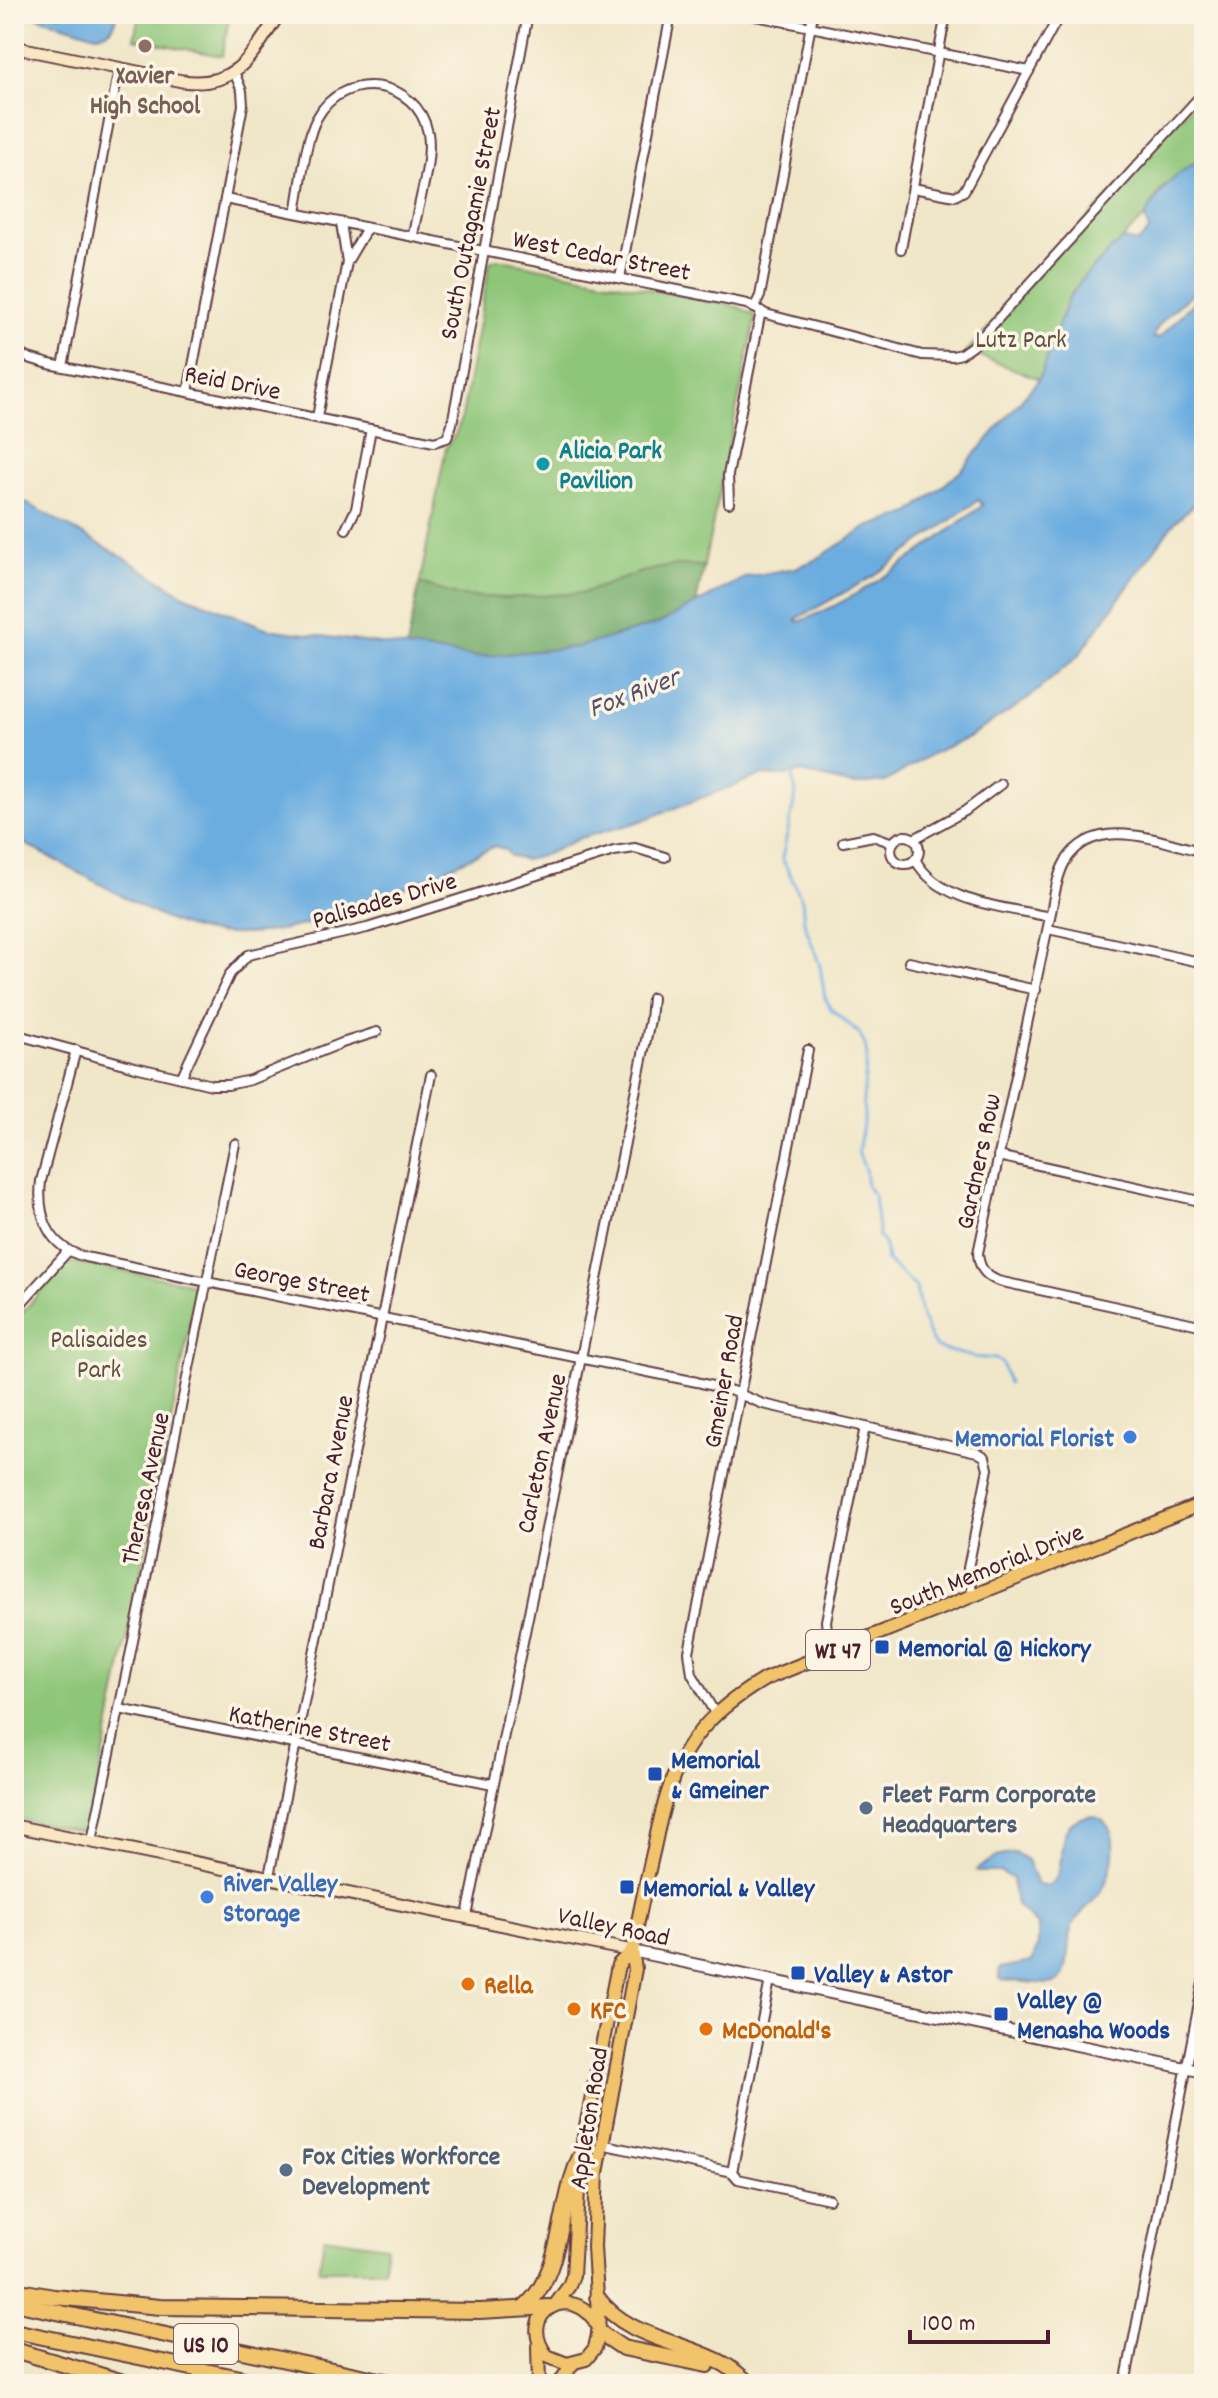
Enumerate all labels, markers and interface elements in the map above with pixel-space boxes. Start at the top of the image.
marker: Xavier High School [136,37,154,55]
place label: Xavier High School [90,59,201,126]
street label: South Outagamie Street [432,104,513,343]
street label: West Cedar Street [509,222,694,293]
park label: Lutz Park [975,323,1067,360]
street label: Reid Drive [181,357,284,412]
place label: Alicia Park Pavilion [559,434,662,501]
marker: Alicia Park Pavilion [534,455,552,473]
water label: Fox River [583,659,690,731]
street label: Palisades Drive [308,864,462,941]
street label: Gardners Row [948,1090,1013,1233]
street label: George Street [230,1252,373,1315]
street label: Gmeiner Road [696,1312,755,1451]
park label: Palisaides Park [50,1323,148,1390]
street label: Carleton Avenue [508,1370,578,1537]
street label: Barbara Avenue [299,1392,366,1553]
street label: Theresa Avenue [113,1409,182,1568]
place label: Memorial Florist [955,1422,1114,1459]
marker: Memorial Florist [1121,1428,1139,1446]
street label: South Memorial Drive [885,1515,1090,1627]
road number: WI 47 [806,1630,870,1670]
place label: Memorial @ Hickory [898,1632,1092,1669]
marker: Memorial @ Hickory [873,1638,891,1656]
street label: Katherine Street [225,1697,394,1764]
place label: Memorial & Gmeiner [671,1744,769,1811]
marker: Memorial & Gmeiner [646,1765,664,1783]
place label: Fleet Farm Corporate Headquarters [882,1778,1096,1845]
marker: Fleet Farm Corporate Headquarters [857,1799,875,1817]
place label: River Valley Storage [223,1867,339,1934]
place label: Memorial & Valley [643,1872,816,1909]
marker: Memorial & Valley [618,1878,636,1896]
marker: River Valley Storage [198,1888,216,1906]
street label: Valley Road [554,1899,673,1958]
place label: Valley & Astor [814,1958,953,1995]
marker: Valley & Astor [789,1964,807,1982]
place label: Rella [484,1969,533,2006]
marker: Rella [459,1975,477,1993]
place label: Valley @ Menasha Woods [1017,1984,1170,2051]
place label: KFC [590,1994,627,2031]
marker: KFC [565,2000,583,2018]
marker: Valley @ Menasha Woods [992,2005,1010,2023]
place label: McDonald's [722,2014,831,2051]
marker: McDonald's [697,2020,715,2038]
street label: Appleton Road [561,2045,620,2192]
place label: Fox Cities Workforce Development [302,2140,500,2207]
marker: Fox Cities Workforce Development [277,2161,295,2179]
scale bar [910,2294,1048,2344]
text: 100 m [922,2308,975,2342]
road number: US 10 [174,2324,238,2364]

